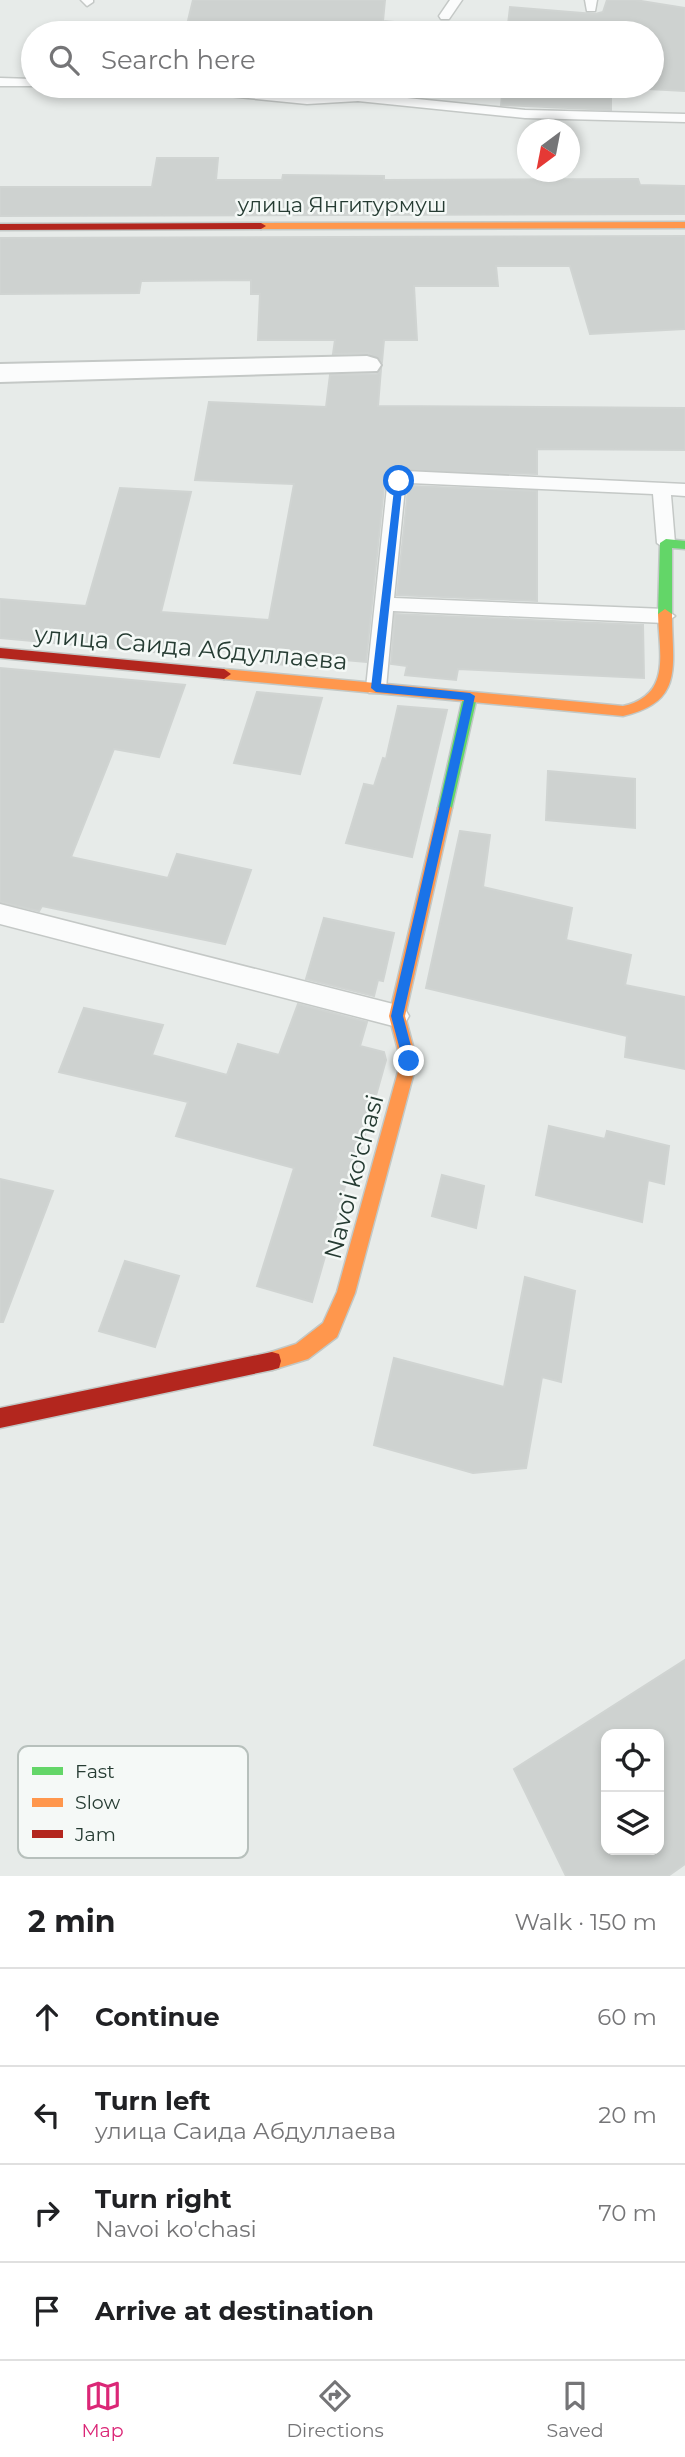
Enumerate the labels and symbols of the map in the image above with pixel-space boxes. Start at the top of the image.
north arrow [517,119,580,182]
street label: улица Янгитурмуш [237,192,446,217]
route start [383,465,414,496]
street label: улица Саида Абдуллаева [32,619,349,676]
route end [393,1045,424,1076]
street label: Navoi ko'chasi [318,1092,389,1262]
legend [18,1746,248,1858]
text: Fast [75,1760,115,1783]
text: Slow [75,1791,120,1814]
text: Jam [74,1823,116,1846]

